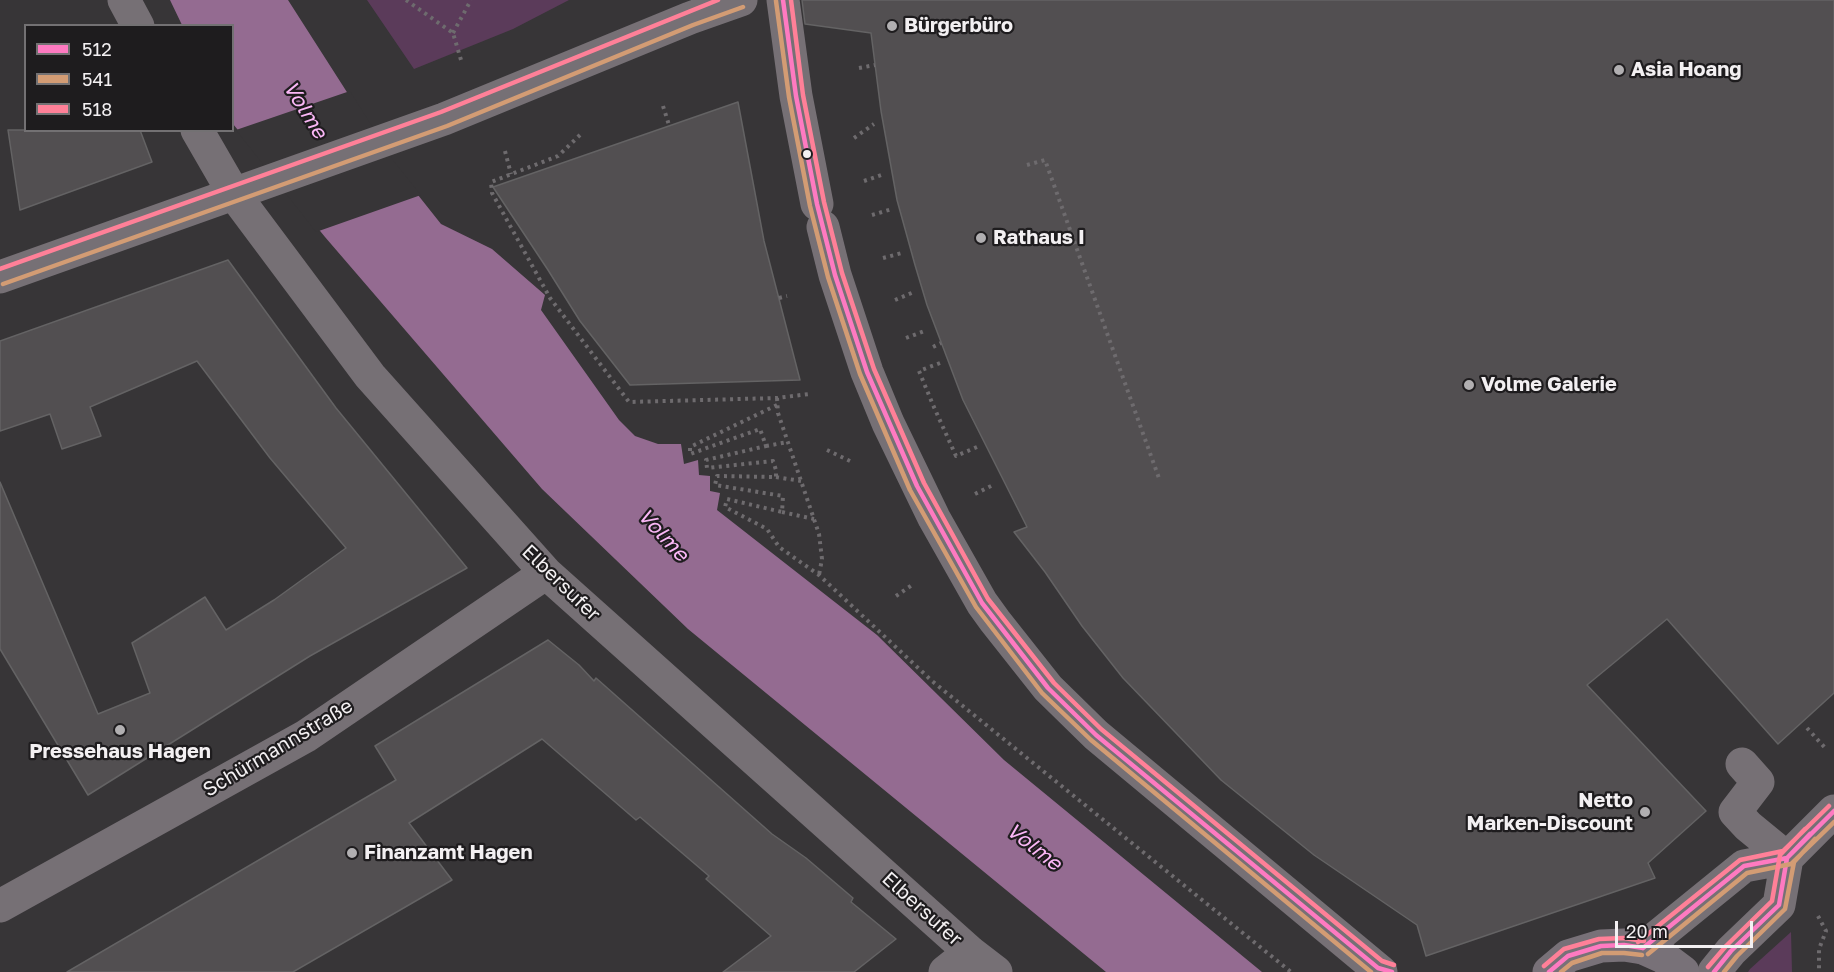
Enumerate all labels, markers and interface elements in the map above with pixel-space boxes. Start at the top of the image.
place label: Bürgerbüro [904,14,1013,38]
marker: Bürgerbüro [885,19,899,33]
legend [24,24,234,132]
text: 512 [82,38,112,60]
place label: Asia Hoang [1631,58,1742,82]
marker: Asia Hoang [1612,63,1626,77]
text: 541 [82,68,112,90]
water label: Volme [278,77,332,143]
text: 518 [82,98,112,120]
unlabelled marker [801,148,813,160]
place label: Rathaus I [993,226,1085,250]
marker: Rathaus I [974,231,988,245]
place label: Volme Galerie [1481,373,1617,397]
marker: Volme Galerie [1462,378,1476,392]
water label: Volme [632,503,694,567]
street label: Elbersufer [517,540,605,626]
street label: Schürmannstraße [199,694,357,802]
marker: Pressehaus Hagen [113,723,127,737]
place label: Pressehaus Hagen [29,740,211,764]
place label: Netto Marken-Discount [1467,789,1633,836]
marker: Netto Marken-Discount [1638,805,1652,819]
water label: Volme [1001,818,1067,876]
place label: Finanzamt Hagen [364,841,532,865]
marker: Finanzamt Hagen [345,846,359,860]
street label: Elbersufer [877,867,967,951]
scale bar [1618,909,1756,947]
text: 20 m [1626,920,1668,942]

